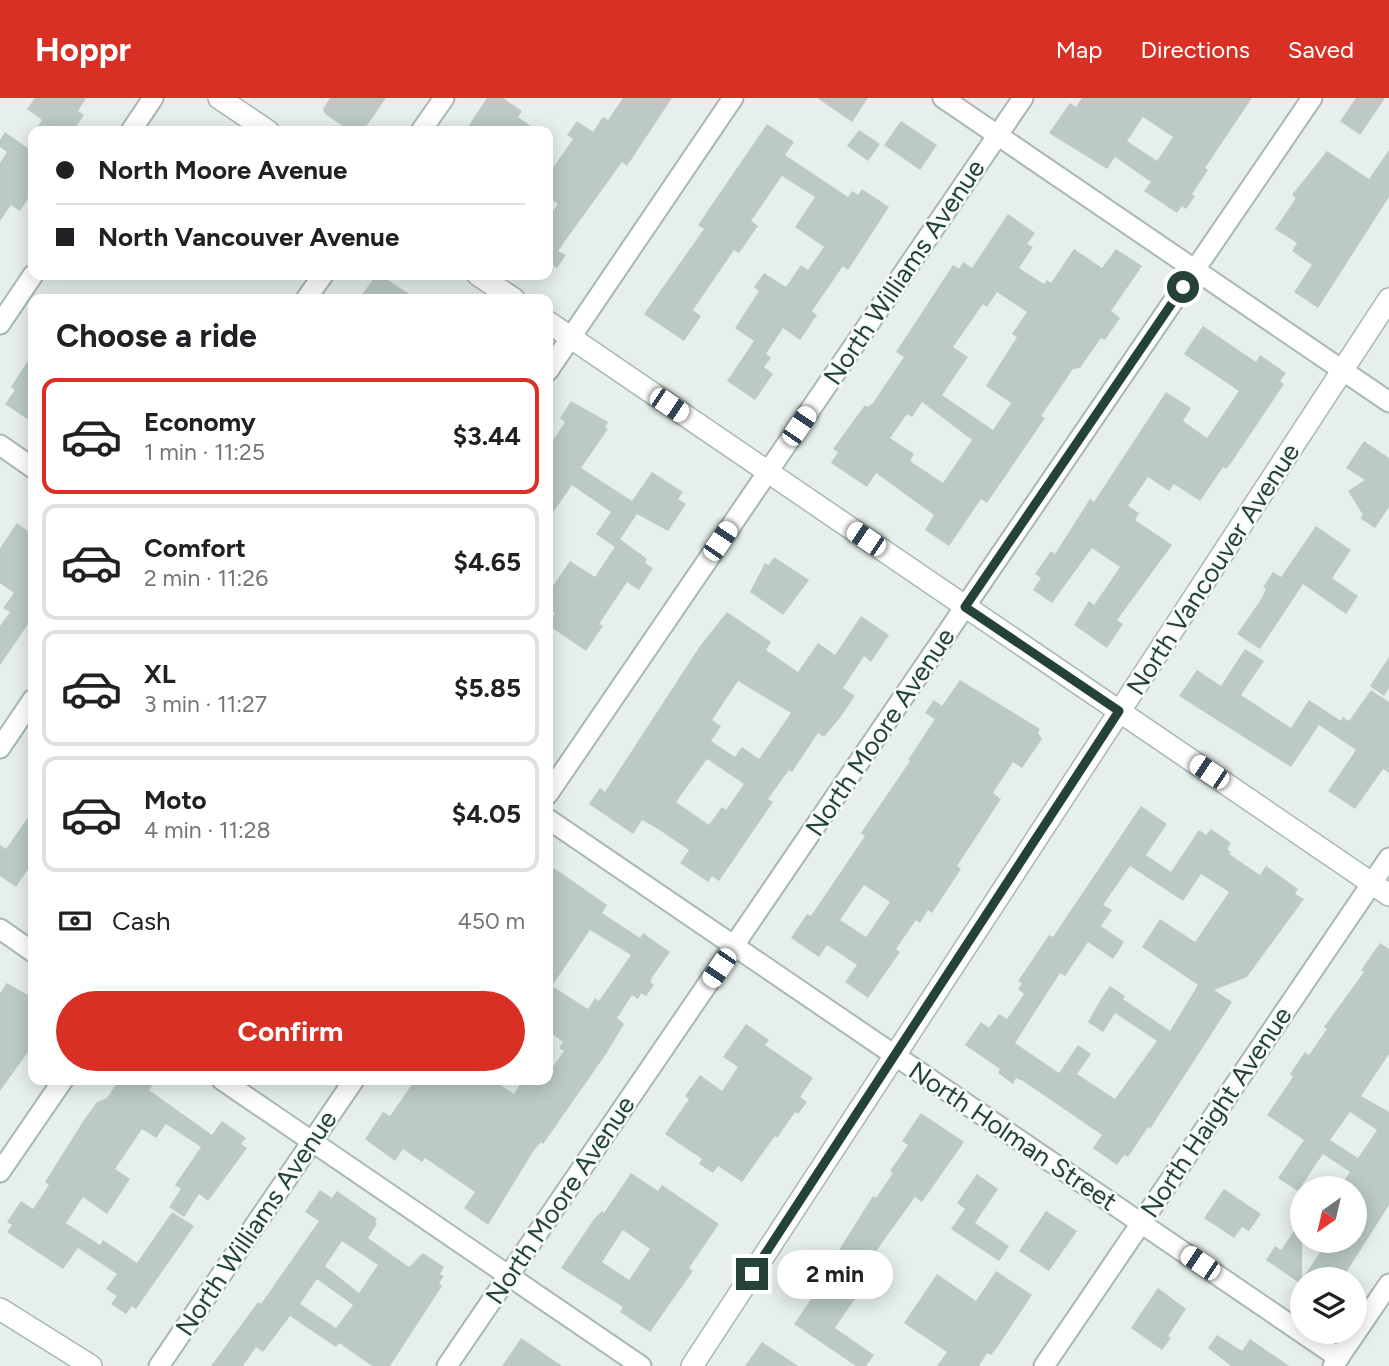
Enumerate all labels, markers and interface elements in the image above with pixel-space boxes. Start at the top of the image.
text: Hoppr [35,30,131,69]
text: Map [1056,35,1102,64]
text: Directions [1140,35,1250,64]
text: Saved [1288,35,1354,64]
street label: North Williams Avenue [817,153,991,391]
text: North Moore Avenue [98,154,347,186]
text: North Vancouver Avenue [98,221,399,253]
route start [1167,271,1199,303]
text: Choose a ride [56,317,257,355]
car [646,385,693,425]
car [779,403,820,449]
icon: car [60,405,123,468]
text: Economy [144,406,256,438]
text: $3.44 [453,420,521,452]
street label: North Vancouver Avenue [1120,437,1306,701]
text: 1 min · 11:25 [144,438,265,466]
car [700,518,741,564]
car [843,519,890,559]
icon: car [60,531,123,594]
text: Comfort [144,532,246,564]
text: $4.65 [454,546,521,578]
text: 2 min · 11:26 [144,564,268,592]
street label: North Moore Avenue [798,622,962,842]
icon: car [60,657,123,720]
text: XL [144,658,176,690]
text: $5.85 [454,672,521,704]
text: 3 min · 11:27 [144,690,267,718]
car [1186,752,1233,792]
icon: car [60,783,123,846]
text: Moto [144,784,207,816]
text: $4.05 [452,798,521,830]
text: 4 min · 11:28 [144,816,271,844]
icon: cash [56,902,94,940]
text: Cash [112,905,171,937]
text: 450 m [457,907,525,935]
car [699,945,740,991]
button: Confirm [56,991,525,1071]
street label: North Haight Avenue [1134,1000,1298,1224]
street label: North Holman Street [903,1054,1123,1218]
street label: North Moore Avenue [478,1090,642,1310]
street label: North Williams Avenue [169,1104,343,1342]
north arrow [1290,1176,1367,1253]
map controls [1290,1176,1367,1344]
car [1177,1243,1224,1283]
callout: 2 min [776,1250,892,1298]
route end [736,1258,768,1290]
text: 2 min [806,1260,864,1288]
button: layers [1290,1267,1367,1344]

